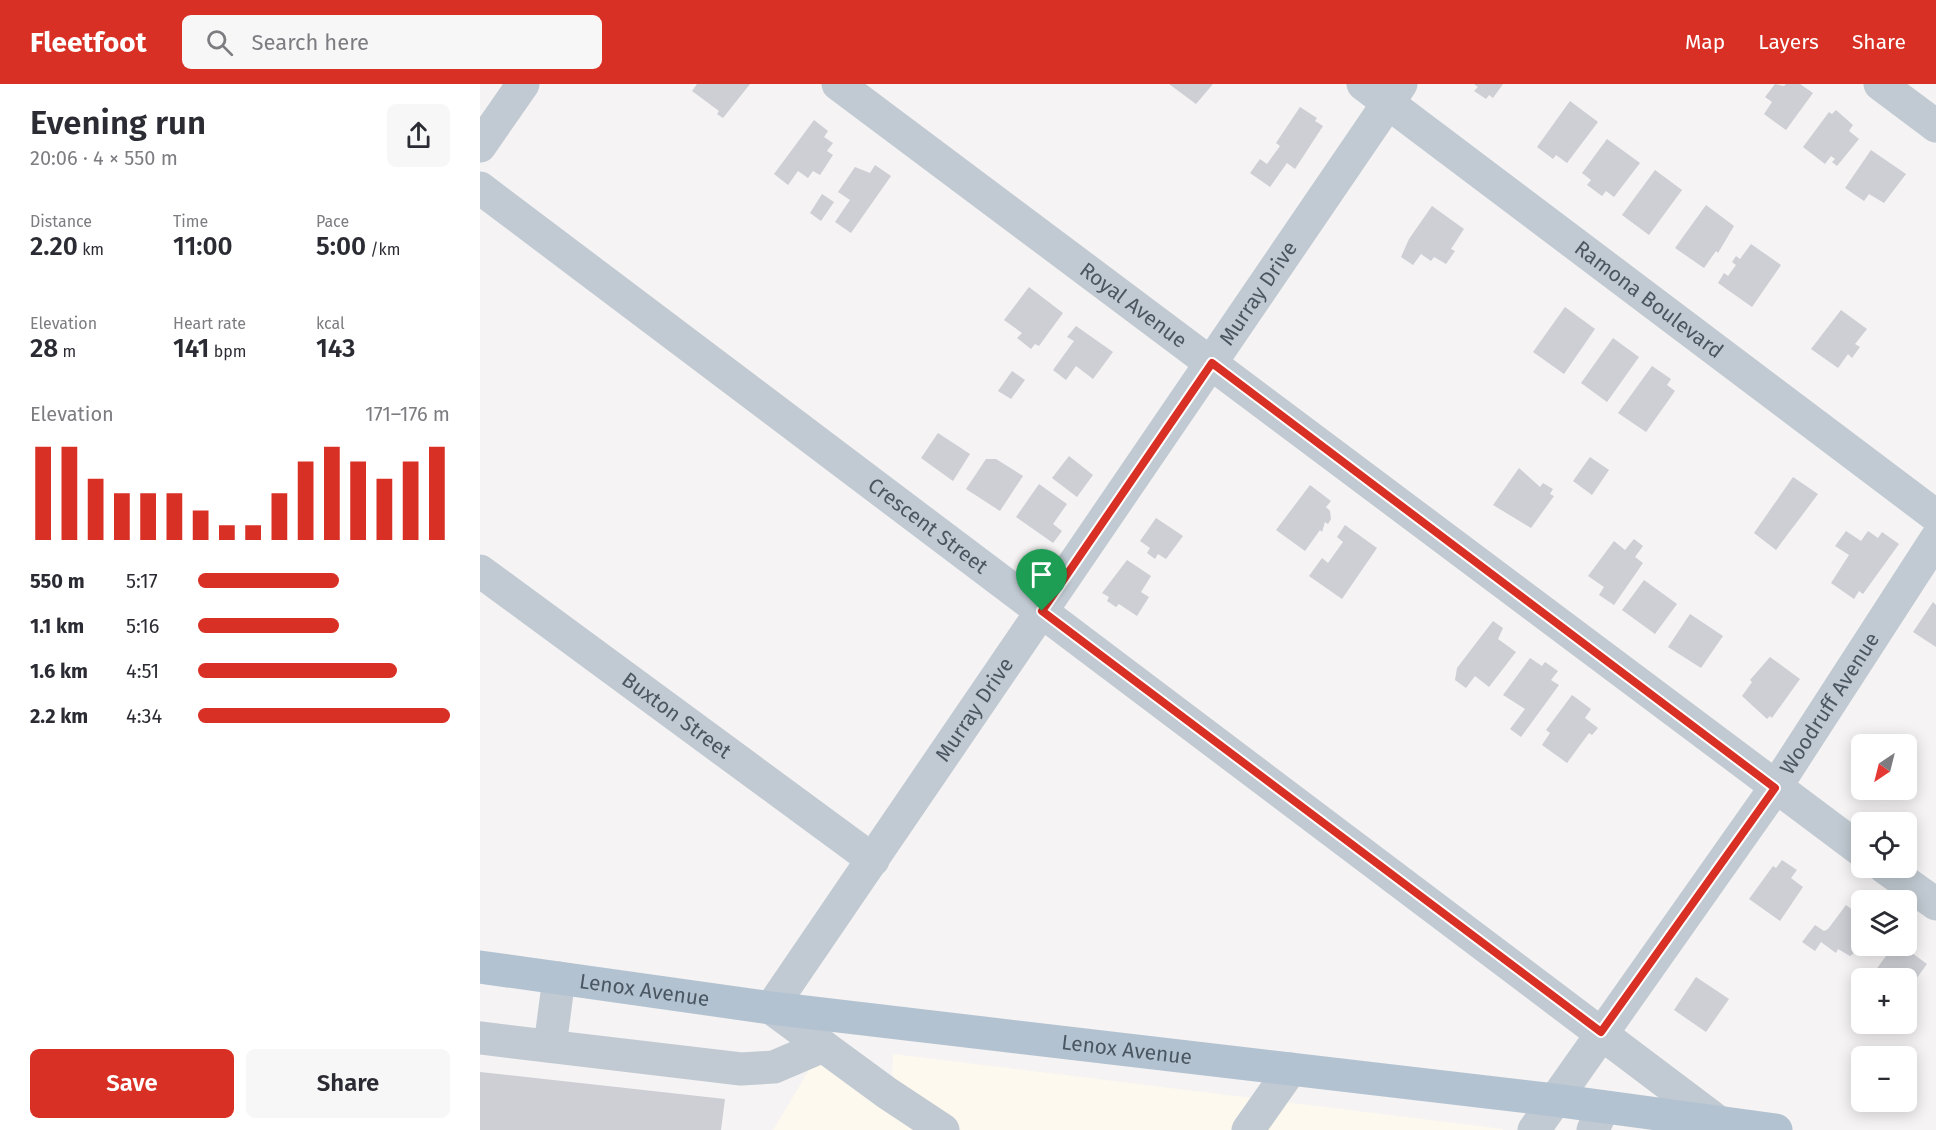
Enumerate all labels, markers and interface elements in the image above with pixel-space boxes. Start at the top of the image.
search box [182,15,602,69]
text: Fleetfoot [30,26,146,59]
icon: search [203,26,236,59]
text: Search here [251,29,369,56]
text: Map [1685,29,1725,55]
text: Layers [1758,29,1819,55]
text: Share [1852,29,1906,55]
text: Evening run [30,103,206,143]
button: share [387,104,450,167]
text: 20:06 · 4 × 550 m [30,146,178,170]
text: Distance [30,212,92,231]
text: Time [173,212,208,231]
text: Pace [316,212,349,231]
text: 2.20 [30,231,78,262]
text: 11:00 [173,231,233,262]
text: 5:00 [316,231,366,262]
street label: Ramona Boulevard [1569,235,1728,364]
street label: Murray Drive [1214,236,1303,350]
text: km [78,240,104,259]
text: /km [366,240,401,259]
street label: Royal Avenue [1075,257,1192,354]
text: Elevation [30,314,97,333]
text: Heart rate [173,314,246,333]
text: kcal [316,314,345,333]
text: 28 [30,333,58,364]
text: 141 [173,333,209,364]
text: 143 [316,333,355,364]
text: m [58,342,76,361]
text: bpm [209,342,246,361]
text: Elevation [30,402,114,426]
text: 171–176 m [365,402,450,426]
street label: Crescent Street [863,472,993,580]
pin [1016,549,1067,611]
icon: arrive [1025,558,1058,591]
text: 550 m [30,569,85,593]
text: 5:17 [126,569,158,593]
text: 1.1 km [30,614,84,638]
text: 5:16 [126,614,159,638]
street label: Woodruff Avenue [1774,628,1885,779]
street label: Murray Drive [930,653,1019,767]
text: 1.6 km [30,659,88,683]
text: 4:51 [126,659,159,683]
street label: Buxton Street [617,667,737,765]
text: 2.2 km [30,704,88,728]
text: 4:34 [126,704,162,728]
north arrow [1851,734,1917,800]
map controls [1851,734,1917,1112]
button: locate [1851,812,1917,878]
button: layers [1851,890,1917,956]
street label: Lenox Avenue [578,968,711,1012]
button: + [1851,968,1917,1034]
street label: Lenox Avenue [1060,1029,1193,1070]
button: − [1851,1046,1917,1112]
button: Save [30,1049,234,1118]
button: Share [246,1049,450,1118]

